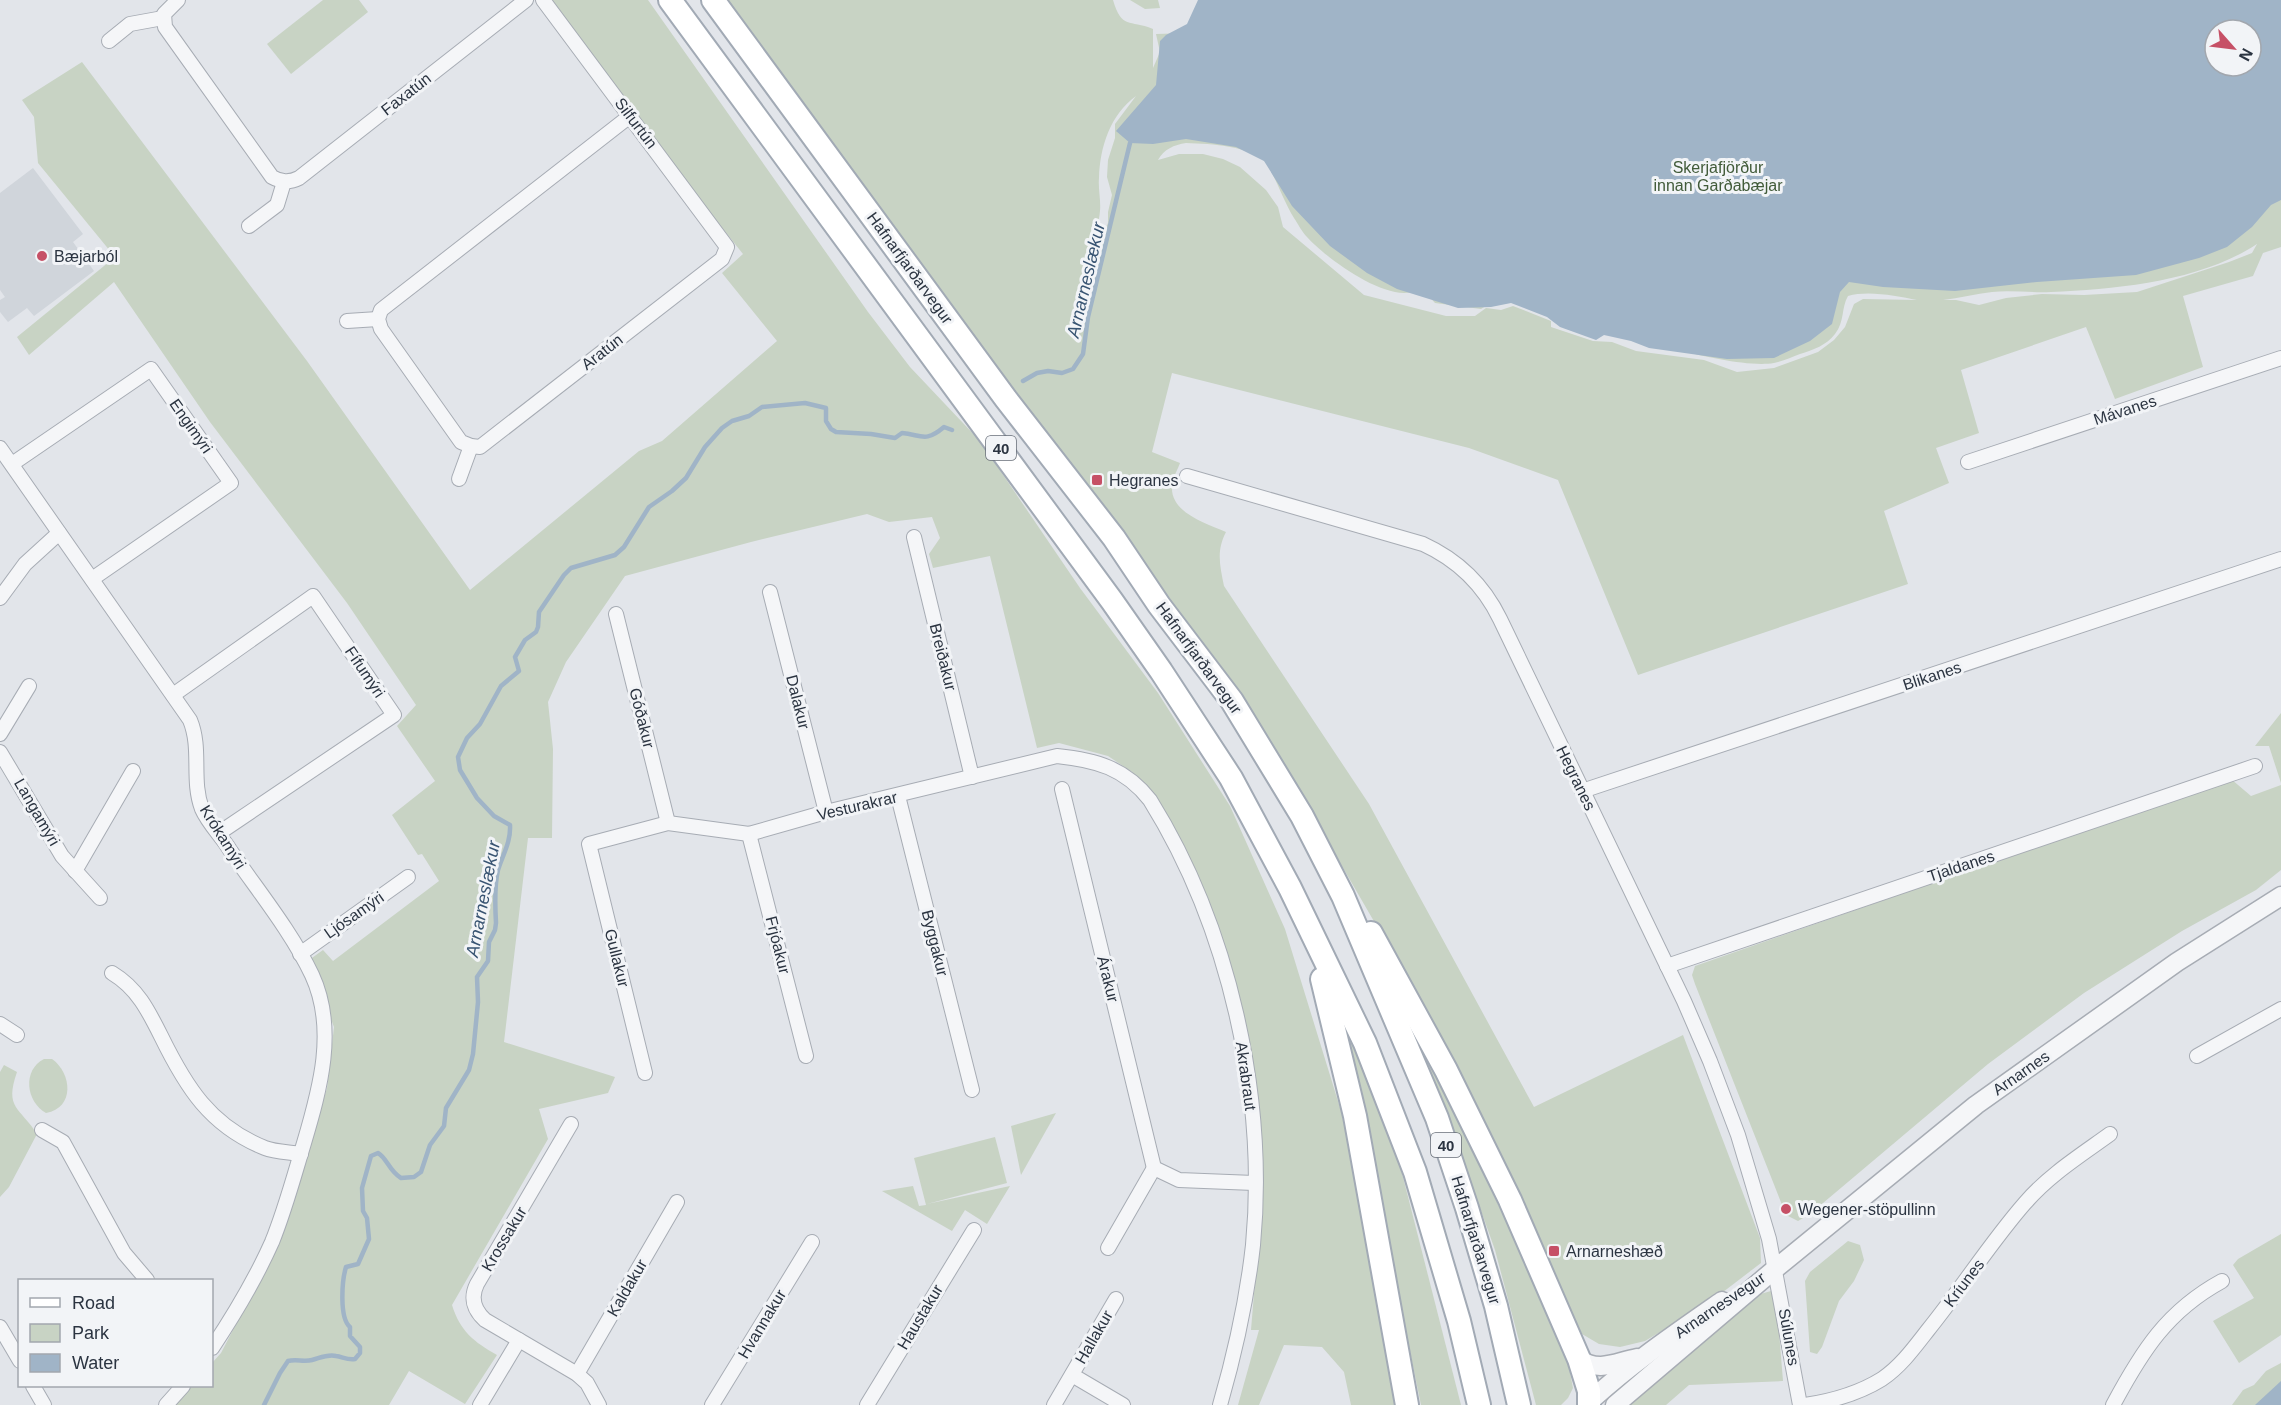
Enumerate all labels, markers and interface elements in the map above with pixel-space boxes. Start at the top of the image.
north arrow [2203,18,2263,78]
text: N [2236,46,2256,64]
street label: Faxatún [378,70,434,118]
street label: Silfurtún [612,94,660,152]
park label: Skerjafjörður innan Garðabæjar [1654,159,1783,194]
street label: Hafnarfjarðarvegur [864,209,956,327]
water label: Arnarneslækur [1063,219,1109,341]
place label: Bæjarból [54,248,118,265]
marker: Bæjarból [35,249,49,263]
street label: Aratún [578,331,626,373]
street label: Mávanes [2092,392,2158,428]
street label: Engimýri [166,396,216,456]
road number: 40 [986,436,1016,460]
place label: Hegranes [1109,472,1178,489]
marker: Hegranes [1090,473,1104,487]
street label: Hafnarfjarðarvegur [1153,599,1245,717]
street label: Breiðakur [926,622,960,693]
street label: Fífumýri [342,643,388,701]
street label: Blikanes [1901,659,1963,693]
street label: Dalakur [783,673,813,731]
street label: Góðakur [626,686,658,750]
street label: Hegranes [1553,743,1599,813]
street label: Langamýri [11,775,63,849]
street label: Vesturakrar [815,788,899,823]
street label: Krókamýri [197,802,249,872]
water label: Arnarneslækur [462,838,504,960]
street label: Tjaldanes [1925,847,1997,885]
street label: Ljósamýri [321,888,387,942]
street label: Byggakur [919,908,952,979]
street label: Frjóakur [763,914,794,976]
street label: Gullakur [602,927,633,990]
street label: Árakur [1094,954,1123,1005]
street label: Akrabraut [1233,1040,1259,1112]
street label: Arnarnes [1990,1047,2052,1099]
road number: 40 [1431,1133,1461,1157]
street label: Hafnarfjarðarvegur [1448,1174,1504,1307]
place label: Wegener-stöpullinn [1798,1201,1936,1218]
marker: Wegener-stöpullinn [1779,1202,1793,1216]
street label: Krossakur [478,1203,530,1274]
place label: Arnarneshæð [1566,1243,1663,1260]
marker: Arnarneshæð [1547,1244,1561,1258]
street label: Kaldakur [604,1256,650,1320]
street label: Kríunes [1941,1256,1987,1310]
street label: Arnarnesvegur [1672,1268,1769,1341]
legend [18,1279,213,1387]
street label: Haustakur [894,1281,946,1353]
street label: Hvannakur [735,1286,790,1362]
text: Road [72,1293,115,1313]
street label: Hallakur [1072,1307,1116,1367]
street label: Súlunes [1776,1307,1802,1367]
text: Park [72,1323,110,1343]
text: Water [72,1353,119,1373]

